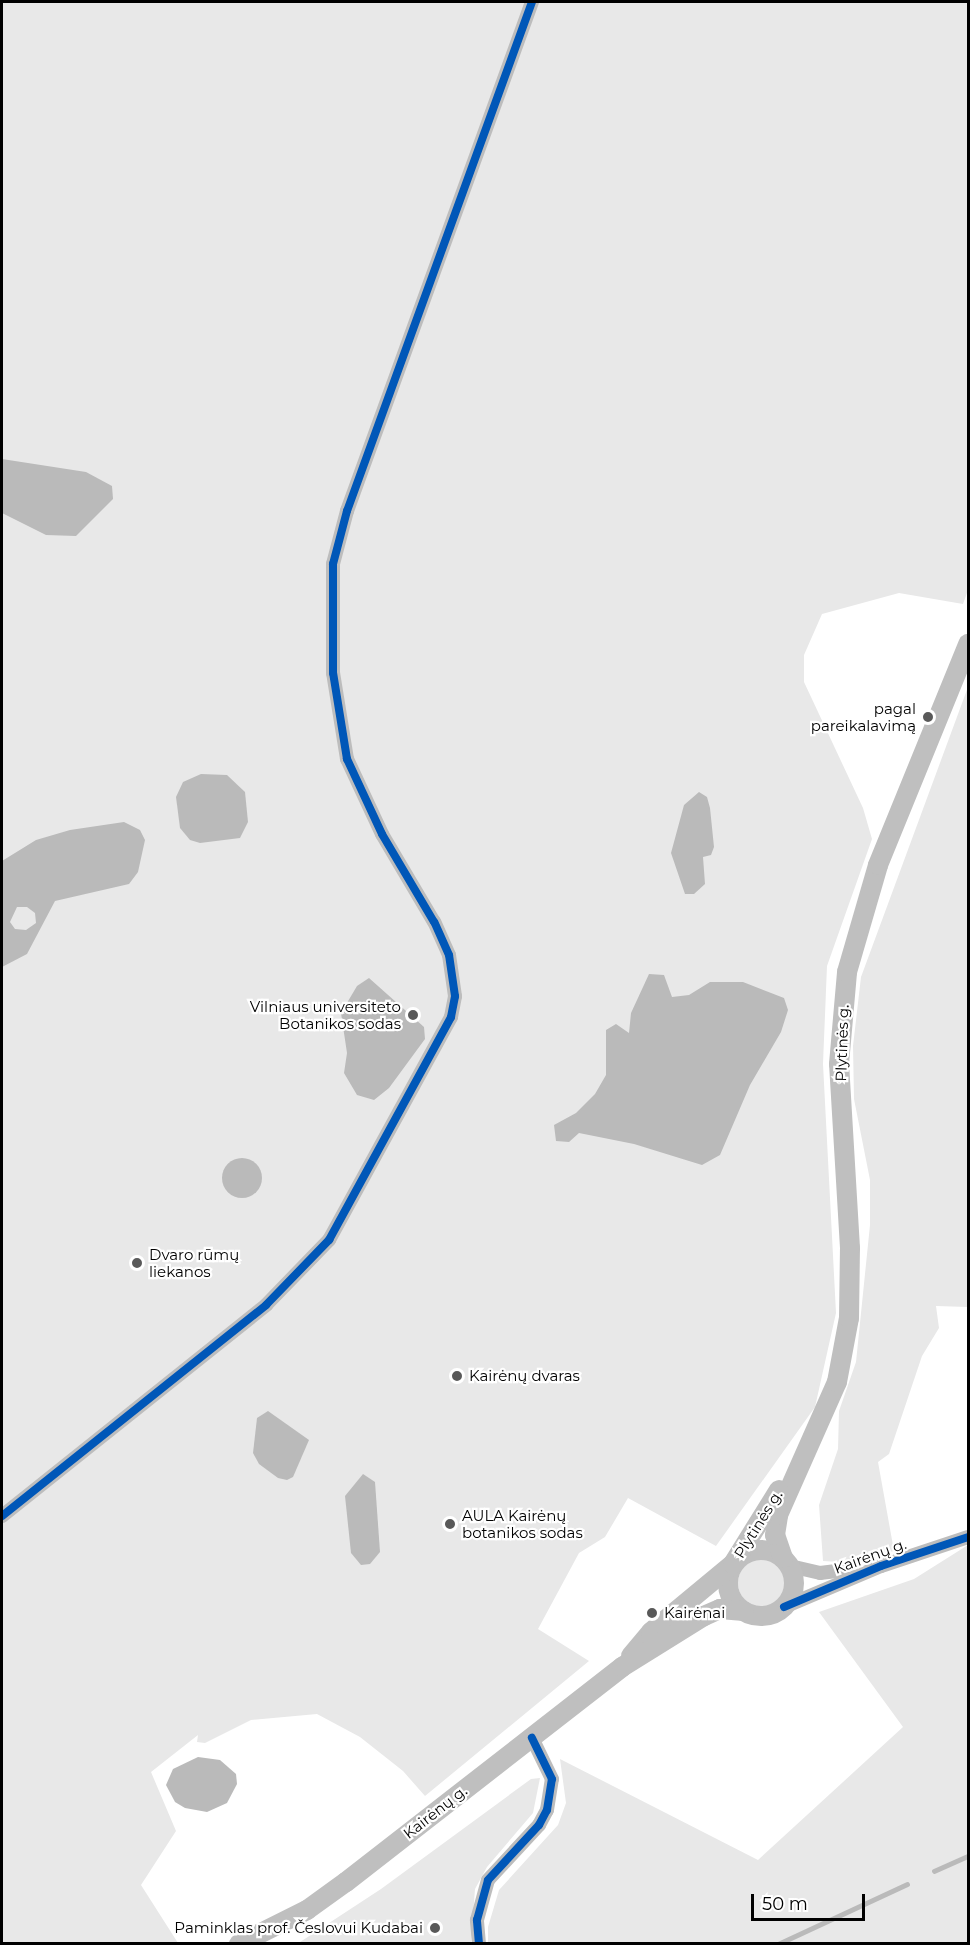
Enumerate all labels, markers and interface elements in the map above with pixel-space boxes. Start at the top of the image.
place label: pagal pareikalavimą [811,699,916,734]
marker: pagal pareikalavimą [921,710,935,724]
place label: Vilniaus universiteto Botanikos sodas [250,997,401,1032]
street label: Plytinės g. [832,1004,852,1082]
marker: Vilniaus universiteto Botanikos sodas [406,1008,420,1022]
place label: Dvaro rūmų liekanos [149,1245,239,1280]
marker: Dvaro rūmų liekanos [130,1256,144,1270]
place label: Kairėnų dvaras [469,1367,580,1385]
marker: Kairėnų dvaras [450,1369,464,1383]
street label: Plytinės g. [730,1487,786,1561]
place label: AULA Kairėnų botanikos sodas [462,1506,583,1541]
marker: AULA Kairėnų botanikos sodas [443,1517,457,1531]
street label: Kairėnų g. [831,1535,909,1577]
place label: Kairėnai [664,1604,725,1622]
marker: Kairėnai [645,1606,659,1620]
street label: Kairėnų g. [400,1782,470,1842]
scale bar [754,1882,868,1920]
text: 50 m [762,1893,808,1915]
place label: Paminklas prof. Česlovui Kudabai [174,1919,423,1937]
marker: Paminklas prof. Česlovui Kudabai [428,1921,442,1935]

